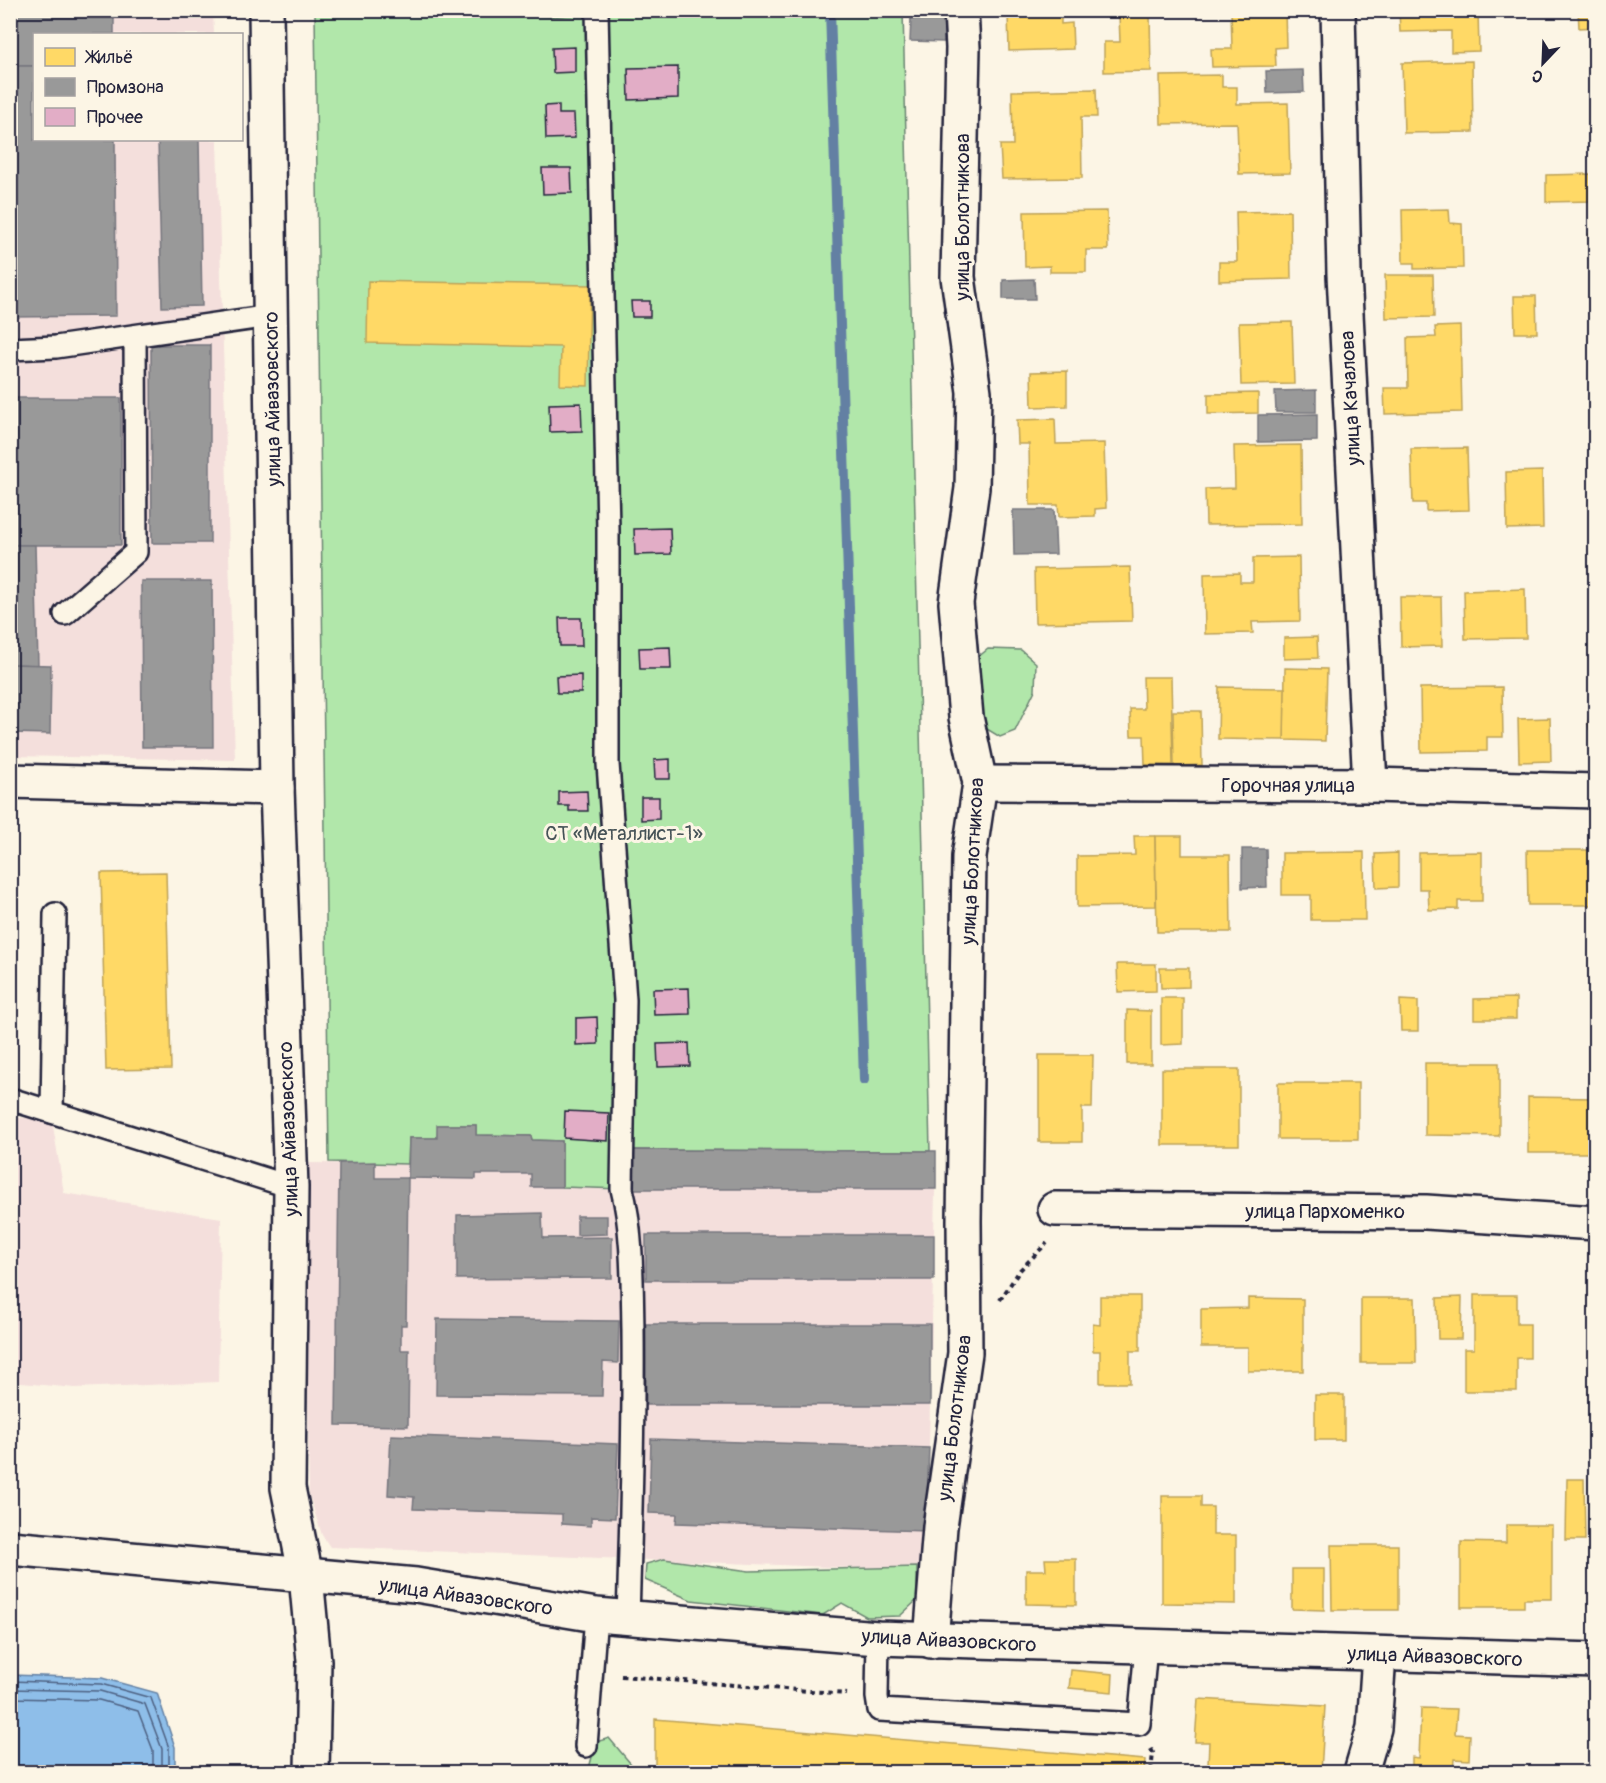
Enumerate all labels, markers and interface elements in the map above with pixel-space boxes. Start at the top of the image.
legend [33,33,243,141]
north arrow [1513,33,1573,93]
text: Жильё [84,46,133,69]
text: С [1529,65,1546,87]
text: Промзона [87,76,164,99]
text: Прочее [87,106,143,129]
street label: улица Болотникова [950,133,975,302]
street label: улица Айвазовского [258,311,287,488]
street label: улица Качалова [1334,330,1367,467]
street label: Горочная улица [1221,773,1355,798]
street label: улица Болотникова [956,777,989,946]
park label: СТ «Металлист-1» [545,821,703,846]
street label: улица Айвазовского [273,1041,304,1218]
street label: улица Пархоменко [1244,1199,1405,1224]
street label: улица Болотникова [932,1334,977,1504]
street label: улица Айвазовского [377,1572,554,1621]
street label: улица Айвазовского [860,1623,1037,1658]
street label: улица Айвазовского [1346,1641,1523,1672]

